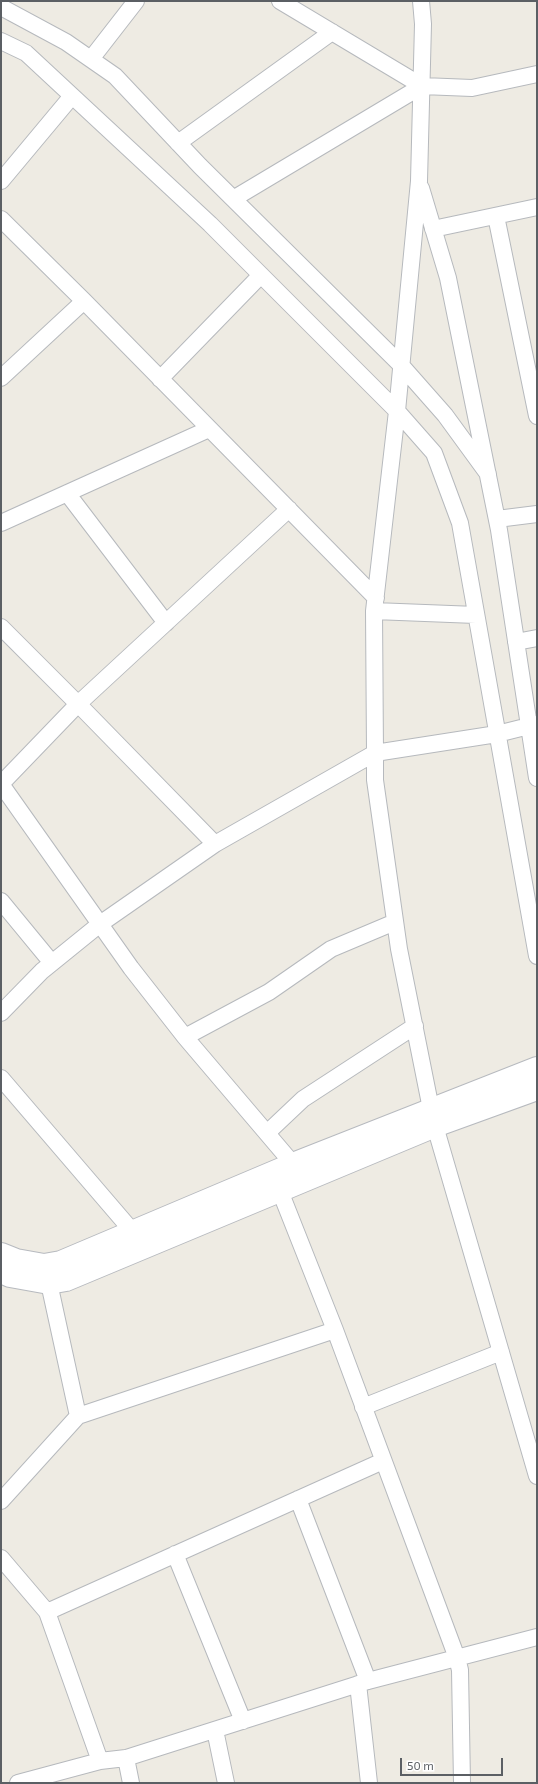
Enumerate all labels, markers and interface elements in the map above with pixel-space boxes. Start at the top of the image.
scale bar [402,1750,505,1776]
text: 50 m [407,1758,434,1772]

